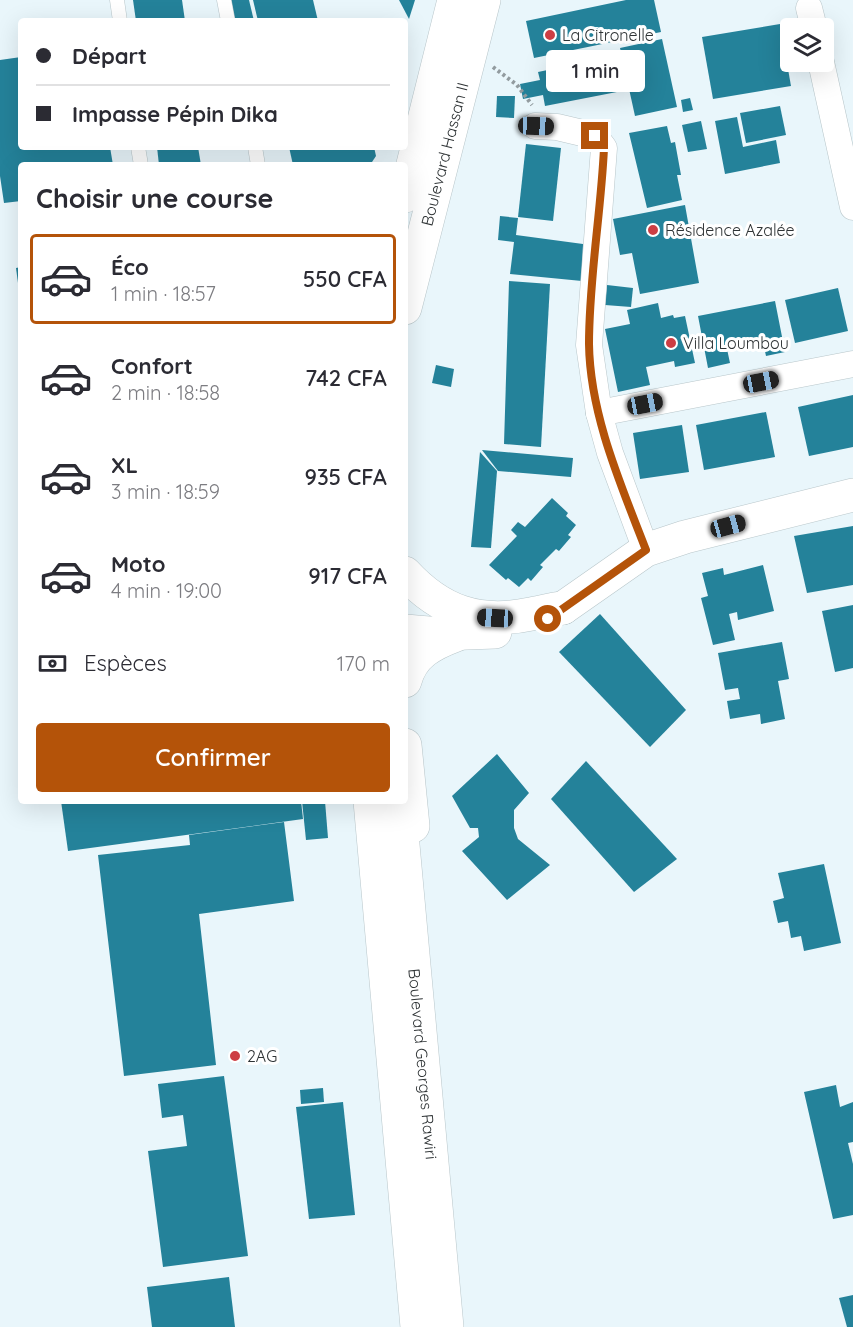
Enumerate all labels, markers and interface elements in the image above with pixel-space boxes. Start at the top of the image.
map controls [780,18,834,72]
button: layers [780,18,834,72]
place label: La Citronelle [562,25,654,45]
marker: La Citronelle [543,28,557,42]
text: Départ [72,42,147,70]
callout: 1 min [546,49,644,91]
text: 1 min [572,58,619,83]
street label: Boulevard Hassan II [416,80,473,228]
text: Impasse Pépin Dika [72,100,278,128]
car [518,116,554,136]
route end [581,122,608,149]
text: Choisir une course [36,181,273,215]
place label: Résidence Azalée [665,220,795,240]
marker: Résidence Azalée [646,223,660,237]
icon: car [39,252,93,306]
text: Éco [111,253,149,281]
text: 550 CFA [303,265,387,293]
text: 1 min · 18:57 [111,281,216,306]
place label: Villa Loumbou [683,333,789,353]
marker: Villa Loumbou [664,336,678,350]
icon: car [39,351,93,405]
text: Confort [111,352,193,380]
text: 742 CFA [305,364,387,392]
car [742,370,780,394]
text: 2 min · 18:58 [111,380,220,405]
car [626,392,664,416]
icon: car [39,450,93,504]
text: XL [111,451,138,479]
text: 935 CFA [304,463,387,491]
text: 3 min · 18:59 [111,479,220,504]
car [708,513,748,539]
icon: car [39,549,93,603]
text: Moto [111,550,165,578]
text: 917 CFA [308,562,387,590]
text: 4 min · 19:00 [111,578,222,603]
route start [534,605,561,632]
car [477,608,513,628]
icon: cash [36,647,69,680]
text: Espèces [84,649,167,677]
text: 170 m [337,651,390,676]
button: Confirmer [36,723,390,792]
street label: Boulevard Georges Rawiri [404,968,442,1160]
place label: 2AG [247,1046,277,1066]
marker: 2AG [228,1049,242,1063]

